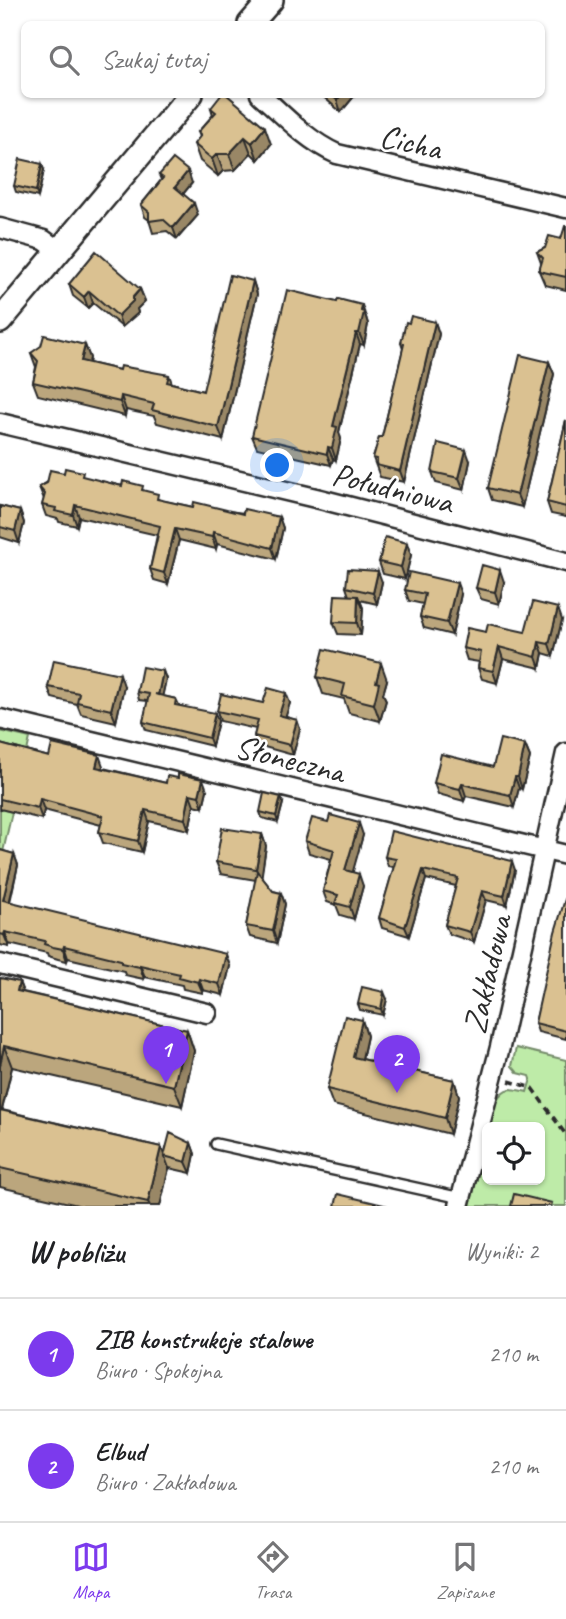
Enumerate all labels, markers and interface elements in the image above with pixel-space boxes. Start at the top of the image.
search box [21,21,545,98]
icon: search [45,41,83,79]
text: Szukaj tutaj [101,43,207,76]
street label: Cicha [376,115,447,170]
your location [260,448,294,482]
street label: Południowa [328,453,460,524]
street label: Słoneczna [231,725,351,793]
street label: Zakładowa [453,909,521,1037]
pin: 1 [143,1026,189,1084]
pin: 2 [374,1035,420,1093]
map controls [482,1122,545,1185]
button: locate [482,1122,545,1185]
text: W pobliżu [28,1233,124,1271]
text: Wyniki: 2 [465,1237,538,1266]
text: ZIB konstrukcje stalowe [95,1323,312,1356]
text: 1 [46,1340,56,1369]
text: 210 m [489,1340,538,1369]
text: Biuro · Spokojna [95,1356,221,1385]
text: Elbud [95,1435,145,1468]
text: 2 [46,1452,56,1481]
text: 210 m [489,1452,538,1481]
text: Biuro · Zakładowa [95,1468,236,1497]
tab: Mapa [72,1538,110,1604]
tab: Trasa [254,1538,292,1604]
tab: Zapisane [436,1538,494,1604]

